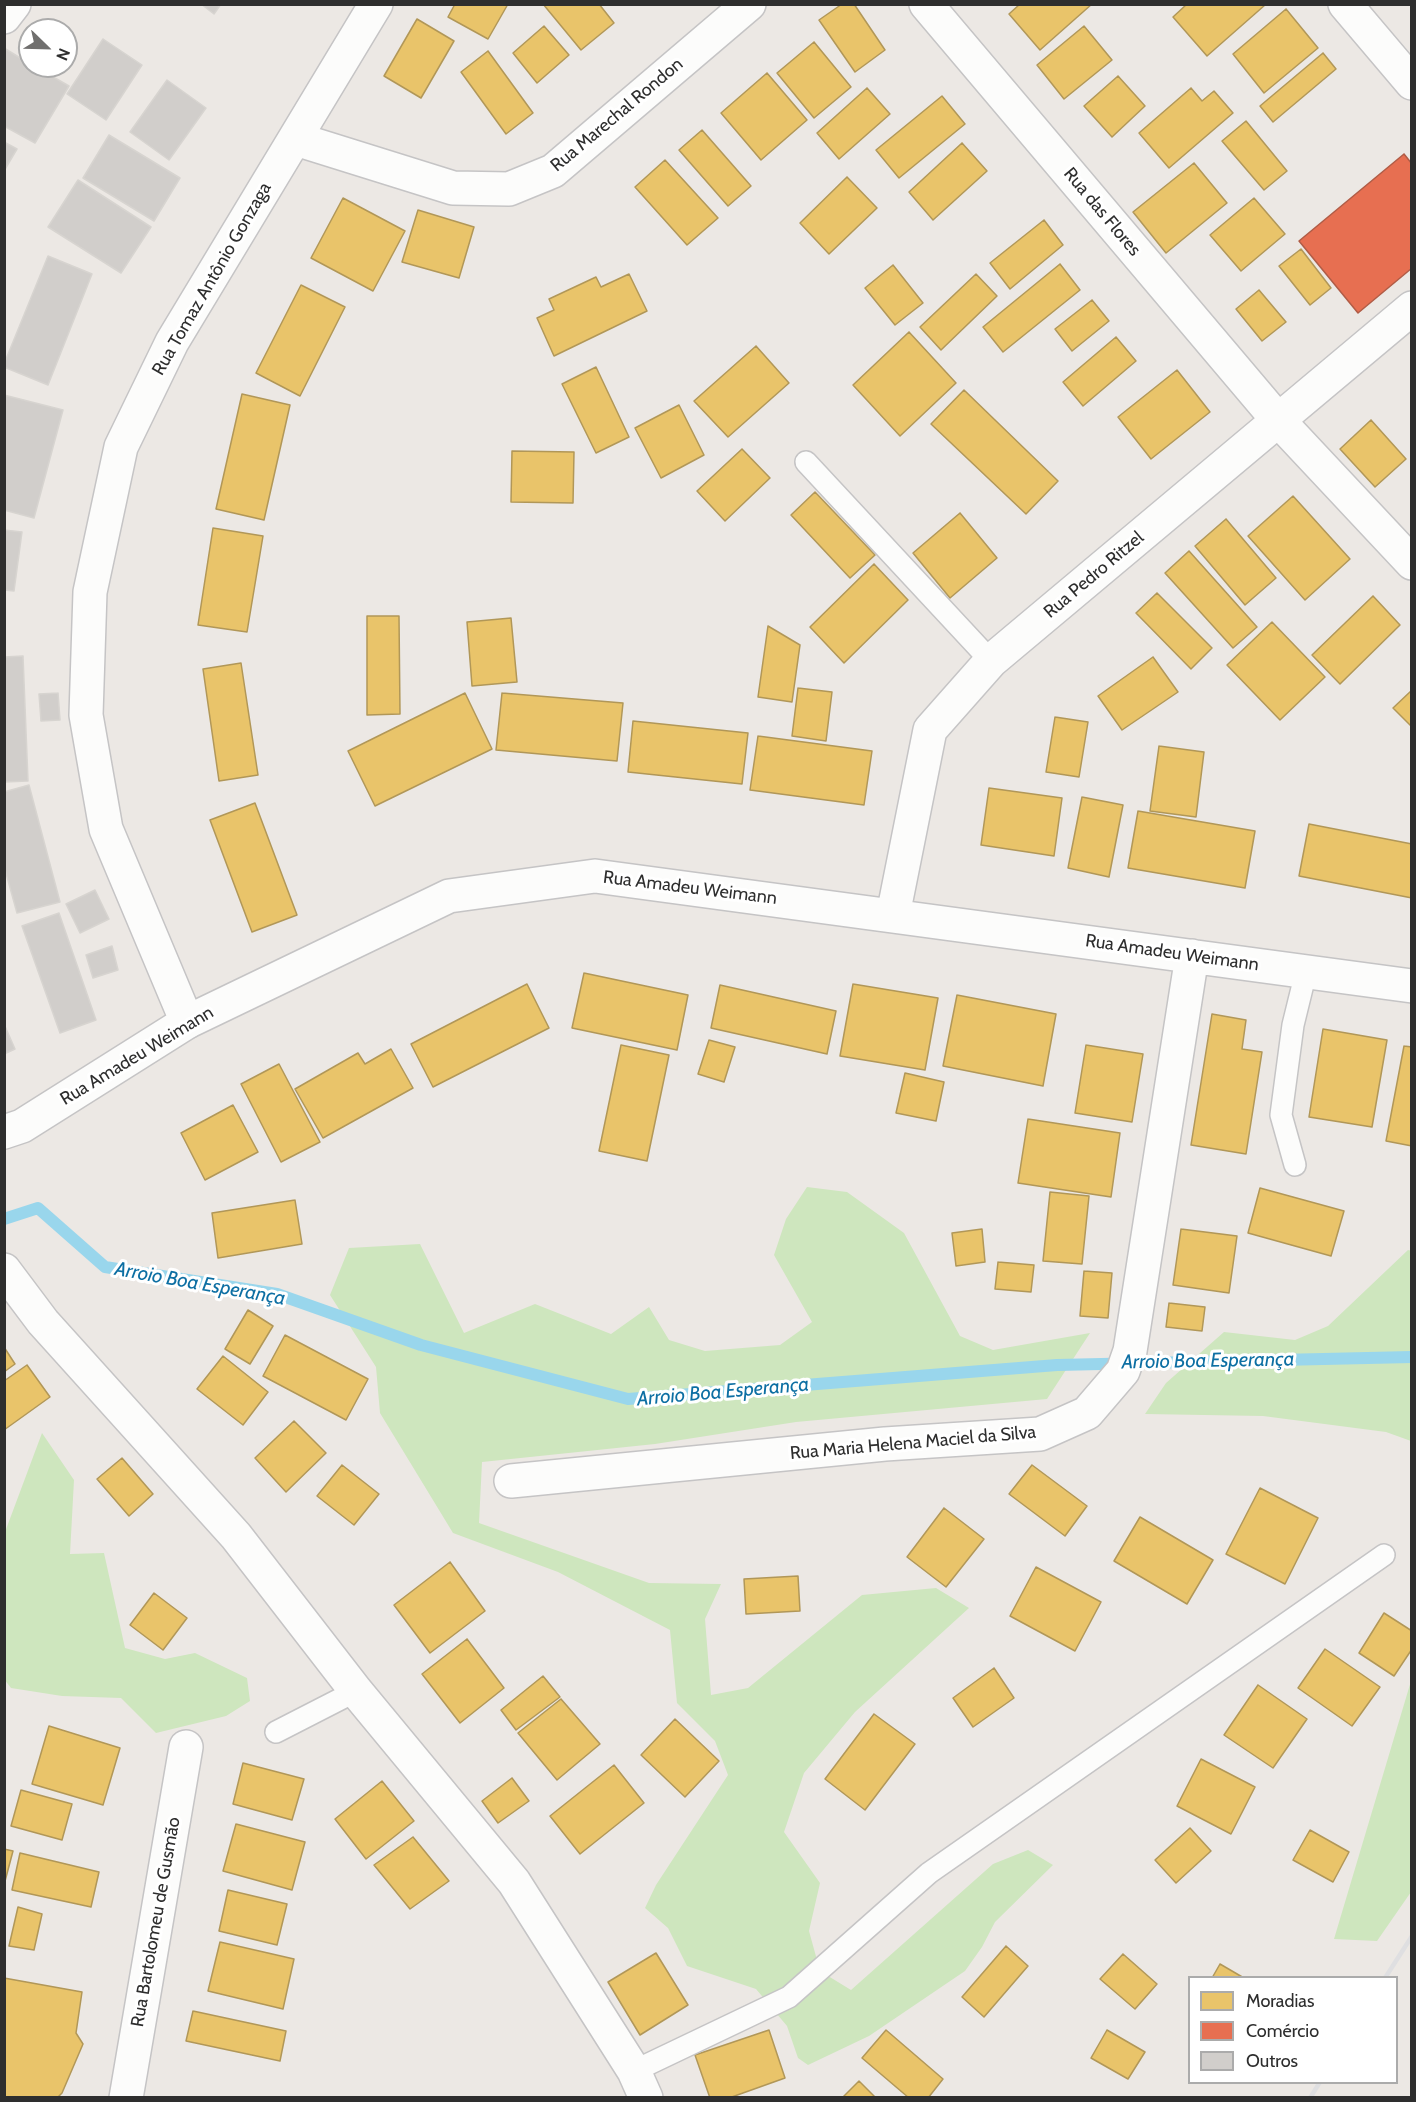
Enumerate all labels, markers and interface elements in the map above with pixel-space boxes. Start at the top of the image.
north arrow [18,18,78,78]
text: N [52,46,74,63]
street label: Rua Marechal Rondon [547,53,687,177]
street label: Rua das Flores [1059,164,1145,260]
street label: Rua Tomaz Antônio Gonzaga [148,179,276,379]
street label: Rua Pedro Ritzel [1040,527,1148,623]
street label: Rua Amadeu Weimann [602,867,778,909]
street label: Rua Amadeu Weimann [1084,930,1260,976]
street label: Rua Amadeu Weimann [56,1002,218,1110]
water label: Arroio Boa Esperança [113,1257,287,1311]
water label: Arroio Boa Esperança [1121,1347,1295,1375]
water label: Arroio Boa Esperança [636,1373,810,1411]
street label: Rua Maria Helena Maciel da Silva [789,1421,1037,1465]
street label: Rua Bartolomeu de Gusmão [127,1815,185,2029]
legend [1188,1976,1398,2084]
text: Moradias [1246,1990,1314,2012]
text: Comércio [1246,2020,1319,2042]
text: Outros [1246,2050,1298,2072]

